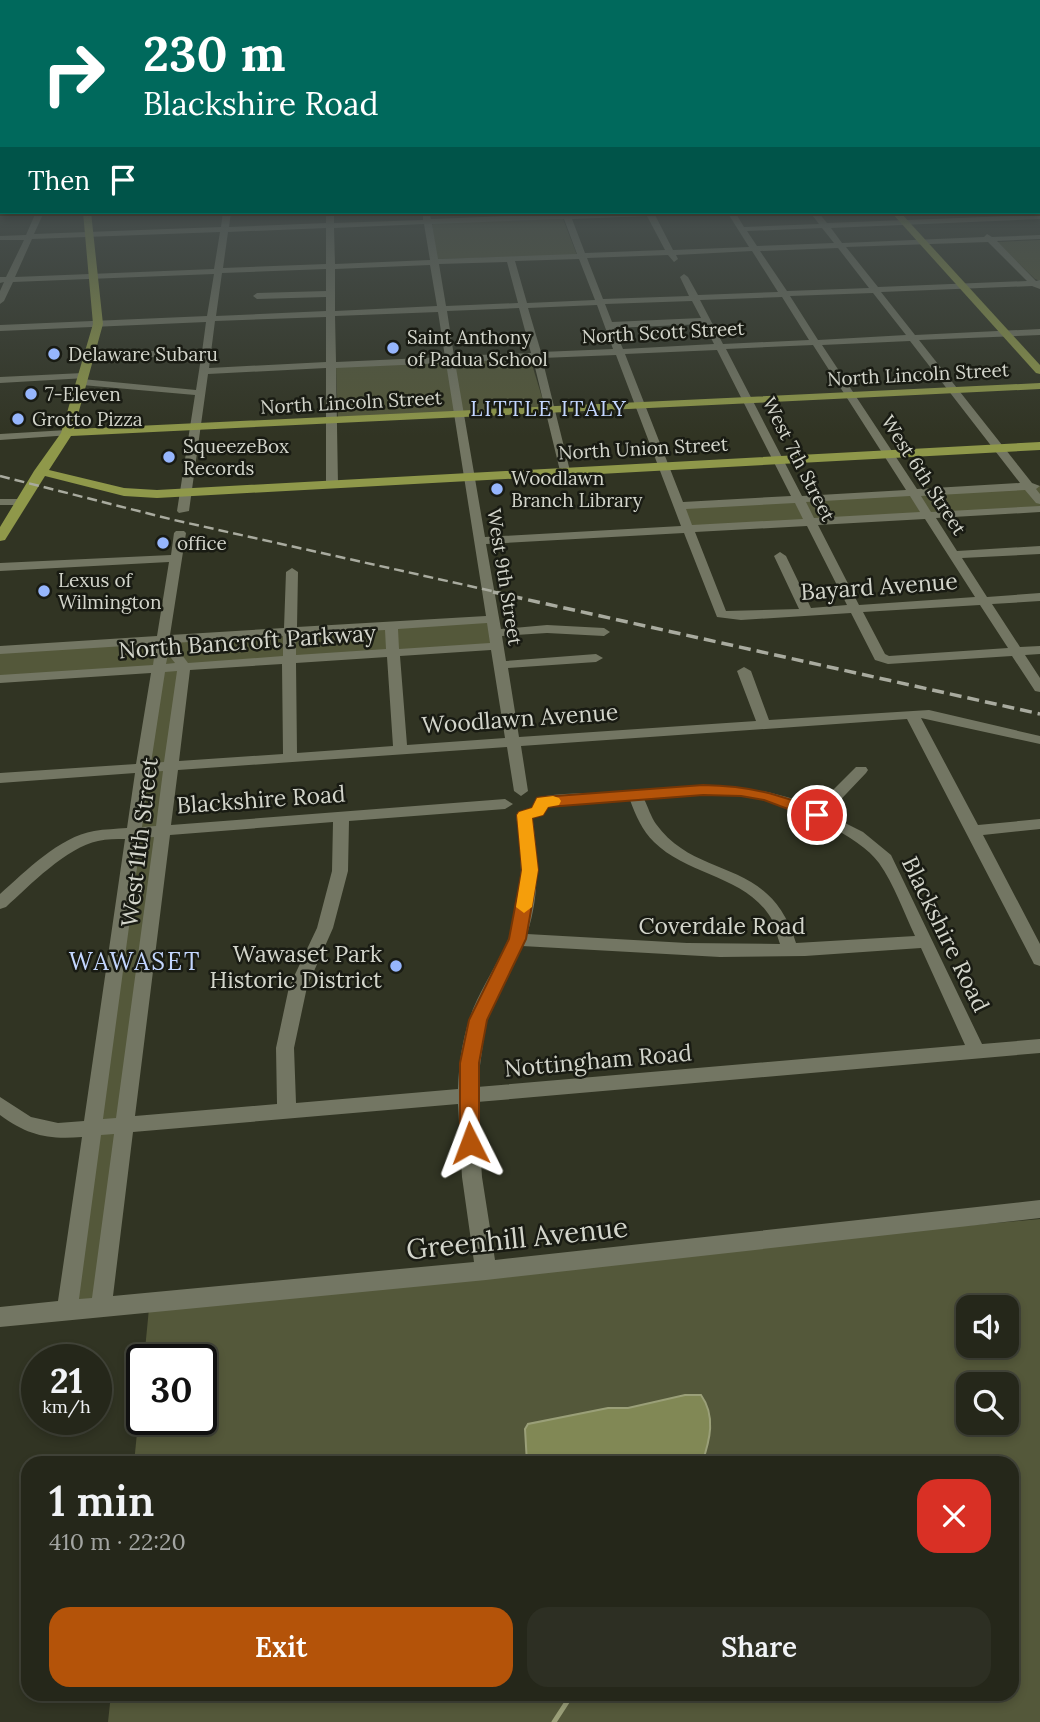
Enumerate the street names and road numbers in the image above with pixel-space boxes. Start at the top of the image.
street label: North Scott Street [581,316,746,348]
street label: North Lincoln Street [826,357,1010,391]
street label: North Lincoln Street [259,385,443,419]
street label: West 7th Street [757,393,841,526]
street label: West 6th Street [876,411,972,540]
street label: North Union Street [557,432,729,464]
street label: West 9th Street [482,507,528,648]
street label: Bayard Avenue [799,566,959,606]
street label: North Bancroft Parkway [117,617,378,664]
street label: Woodlawn Avenue [421,697,619,739]
street label: West 11th Street [114,755,164,928]
street label: Blackshire Road [176,779,347,819]
street label: Blackshire Road [896,852,996,1017]
street label: Coverdale Road [639,911,806,940]
street label: Nottingham Road [503,1037,693,1083]
street label: Greenhill Avenue [404,1208,630,1268]

